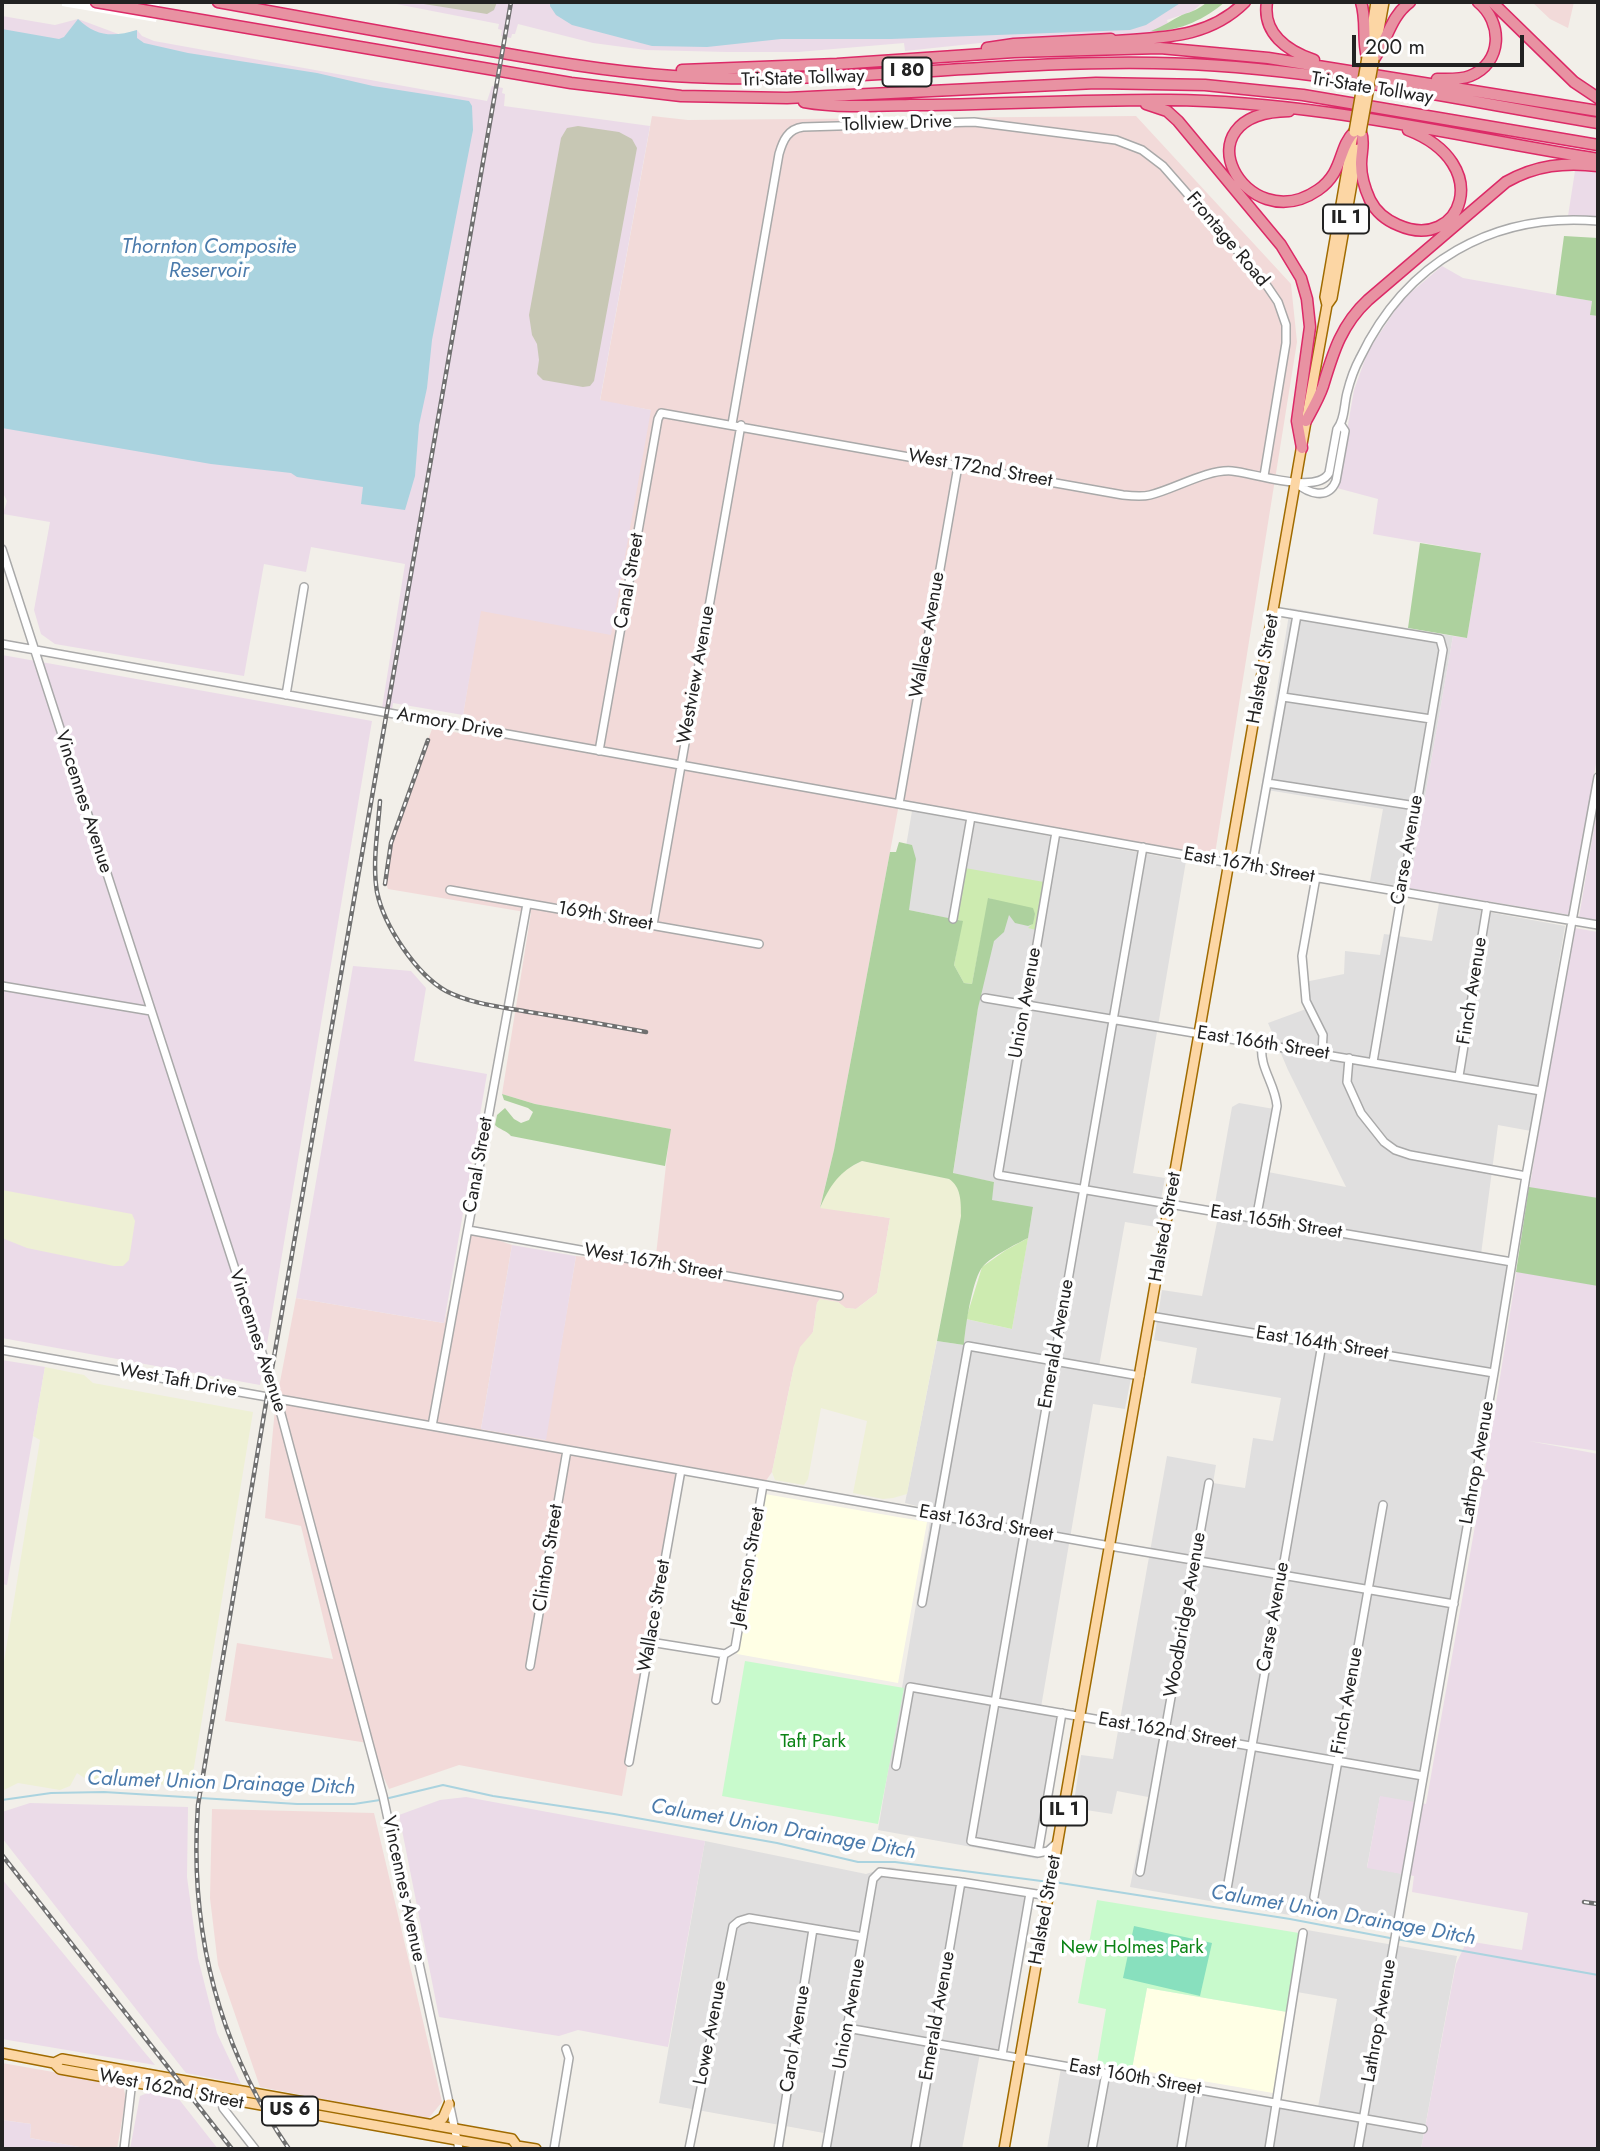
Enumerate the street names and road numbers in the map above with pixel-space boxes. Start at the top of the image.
road number: I 80 [883,58,932,86]
street label: Tri-State Tollway [741,65,865,93]
street label: Tri-State Tollway [1309,68,1435,110]
street label: Tollview Drive [842,111,952,137]
street label: Frontage Road [1181,188,1273,292]
road number: IL 1 [1323,204,1369,233]
street label: West 172nd Street [906,445,1054,493]
street label: Canal Street [610,531,650,631]
street label: Wallace Avenue [906,570,950,700]
street label: Westview Avenue [674,604,720,746]
street label: Halsted Street [1243,612,1285,726]
street label: Armory Drive [395,703,505,745]
street label: Vincennes Avenue [49,728,117,876]
street label: Carse Avenue [1387,793,1429,907]
street label: East 167th Street [1182,843,1316,889]
street label: 169th Street [556,897,654,937]
street label: Finch Avenue [1453,936,1493,1046]
street label: Union Avenue [1005,946,1047,1060]
street label: East 166th Street [1195,1022,1331,1066]
street label: Canal Street [459,1115,499,1215]
street label: Halsted Street [1145,1170,1187,1284]
street label: East 165th Street [1208,1201,1344,1245]
street label: West 167th Street [582,1240,724,1286]
street label: Vincennes Avenue [223,1267,291,1415]
street label: Emerald Avenue [1034,1278,1080,1410]
street label: East 164th Street [1254,1322,1390,1366]
street label: West Taft Drive [117,1359,239,1403]
street label: Lathrop Avenue [1456,1400,1500,1526]
street label: East 163rd Street [917,1501,1055,1547]
street label: Clinton Street [529,1503,569,1613]
street label: Jefferson Street [727,1506,771,1628]
street label: Woodbridge Avenue [1160,1531,1212,1699]
street label: Wallace Street [634,1558,676,1674]
street label: Carse Avenue [1253,1560,1295,1674]
street label: Finch Avenue [1327,1646,1369,1756]
street label: East 162nd Street [1096,1709,1238,1755]
road number: IL 1 [1041,1797,1087,1826]
street label: Vincennes Avenue [376,1814,430,1964]
street label: Halsted Street [1025,1853,1067,1967]
street label: Emerald Avenue [915,1950,961,2082]
street label: Union Avenue [829,1957,871,2071]
street label: Lathrop Avenue [1358,1958,1402,2084]
street label: Lowe Avenue [690,1979,732,2087]
street label: Carol Avenue [776,1984,816,2094]
street label: East 160th Street [1067,2055,1203,2101]
street label: West 162nd Street [97,2065,245,2115]
road number: US 6 [262,2096,318,2126]

